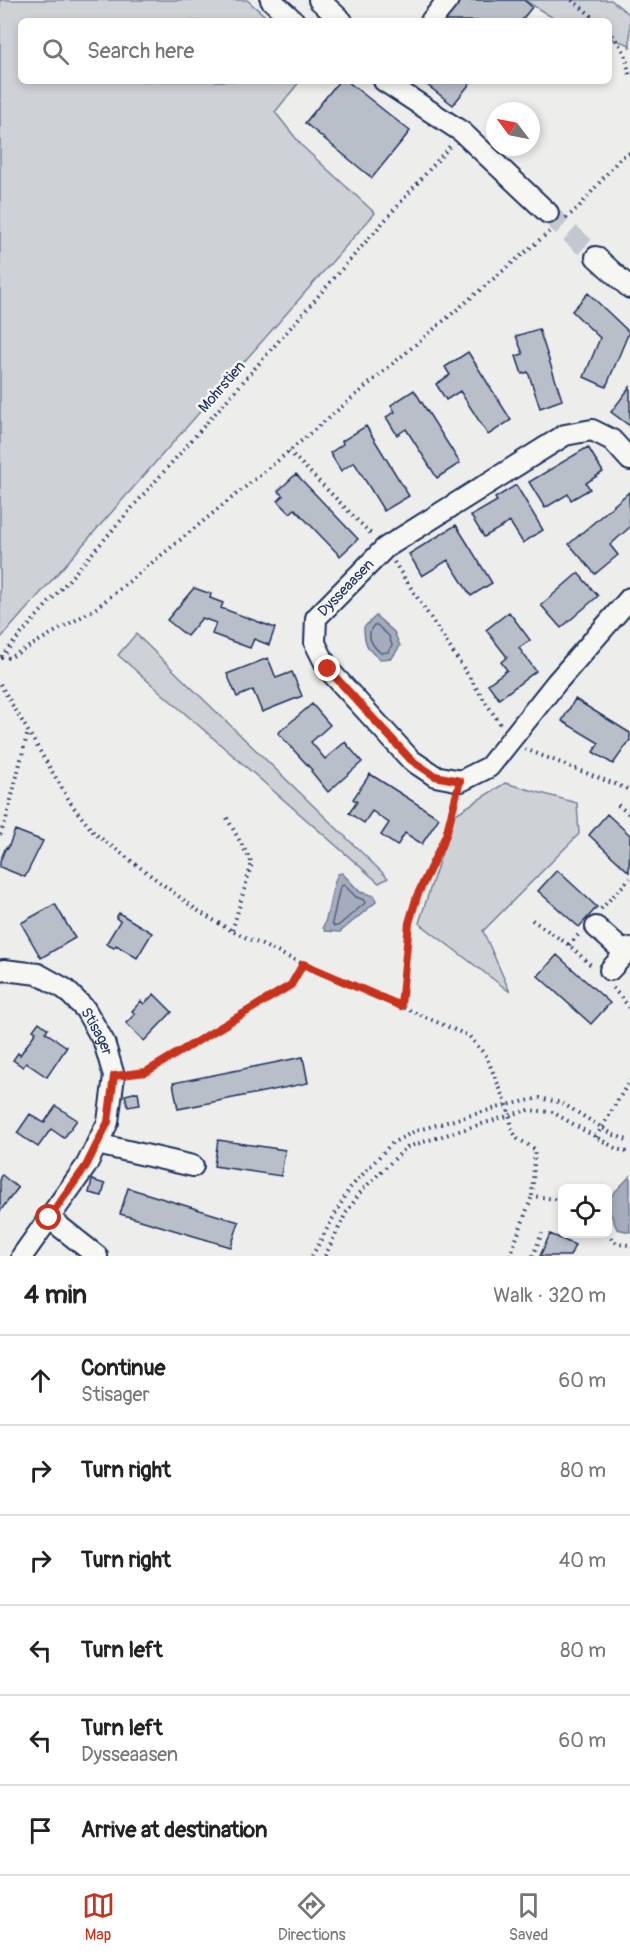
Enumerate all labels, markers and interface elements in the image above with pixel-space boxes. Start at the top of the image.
search box [18,18,612,84]
icon: search [39,35,72,68]
text: Search here [87,37,194,65]
north arrow [486,102,540,156]
street label: Mohrstien [194,357,250,417]
street label: Dysseaasen [314,555,378,621]
route end [314,655,340,681]
street label: Stisager [77,1004,117,1058]
map controls [558,1184,612,1238]
button: locate [558,1184,612,1238]
route start [35,1204,61,1230]
text: 4 min [24,1279,87,1311]
text: Walk · 320 m [493,1283,606,1308]
text: Continue [81,1354,165,1382]
icon: ahead [24,1364,57,1397]
text: 60 m [559,1368,606,1393]
text: Stisager [81,1382,150,1407]
icon: right [24,1454,57,1487]
text: Turn right [81,1456,171,1484]
text: 80 m [560,1458,606,1483]
icon: right [24,1544,57,1577]
text: Turn right [81,1546,171,1574]
text: 40 m [559,1548,606,1573]
icon: left [24,1634,57,1667]
text: Turn left [81,1636,163,1664]
text: 80 m [560,1638,606,1663]
text: Turn left [81,1714,163,1742]
icon: left [24,1724,57,1757]
text: 60 m [559,1728,606,1753]
text: Dysseaasen [81,1742,178,1767]
icon: arrive [24,1814,57,1847]
text: Arrive at destination [81,1816,267,1844]
tab: Map [82,1889,115,1945]
tab: Directions [278,1889,346,1945]
tab: Saved [509,1889,548,1945]

